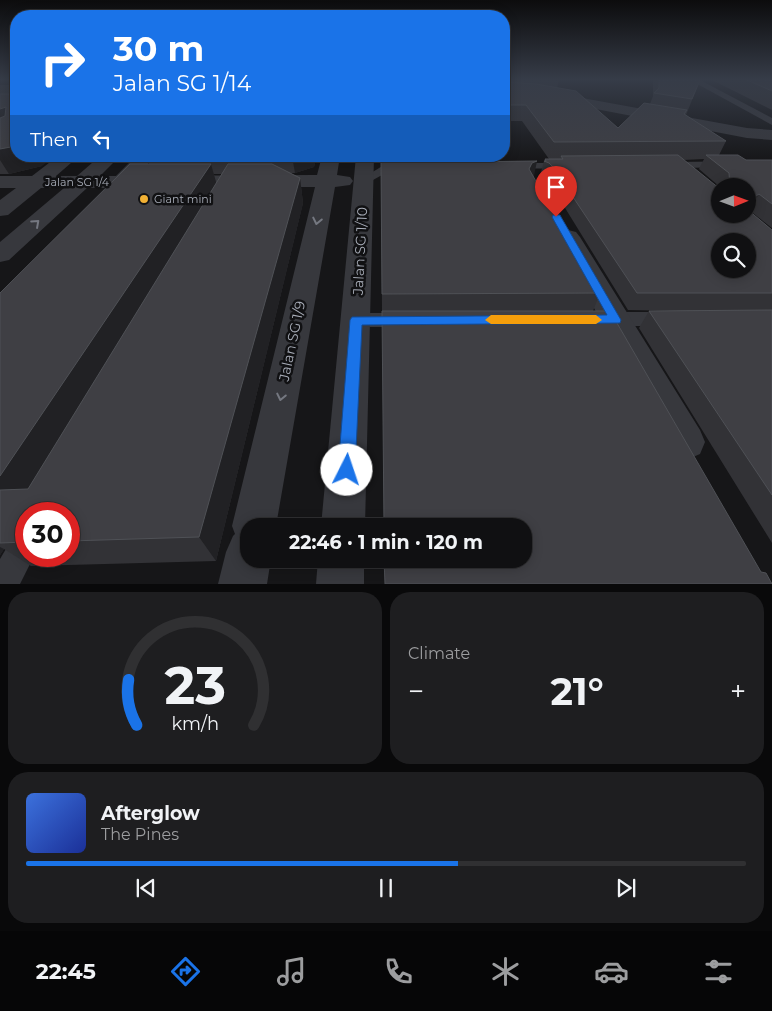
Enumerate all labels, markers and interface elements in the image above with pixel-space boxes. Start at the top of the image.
text: 30 m [113,27,204,70]
icon: right [30,30,95,95]
text: Jalan SG 1/14 [113,70,251,97]
icon: left [88,125,116,153]
text: Then [30,128,78,151]
pin [535,166,577,217]
icon: arrive [542,173,570,201]
street label: Jalan SG 1/4 [44,175,110,189]
north arrow [711,178,756,222]
map controls [711,178,756,278]
place label: Giant mini [154,192,212,206]
marker: Giant mini [138,193,150,205]
street label: Jalan SG 1/10 [349,207,371,296]
one-way arrow [313,217,323,226]
one-way arrow [31,220,40,229]
button: search [711,233,756,278]
street label: Jalan SG 1/9 [274,299,309,384]
one-way arrow [276,393,287,402]
position arrow [320,443,372,495]
speed limit sign: 30 [15,502,80,567]
text: 22:46 · 1 min · 120 m [289,531,483,554]
text: Climate [408,644,470,663]
text: 23 [164,654,226,717]
text: 21° [550,668,604,715]
text: − [408,674,424,708]
text: + [730,674,746,708]
text: km/h [171,713,219,734]
text: Afterglow [101,802,200,825]
text: The Pines [101,825,179,844]
icon: previous [132,874,160,902]
icon: pause [372,874,400,902]
icon: next [612,874,640,902]
icon: directions [168,954,203,989]
icon: music [274,954,309,989]
icon: phone [381,954,416,989]
icon: climate [488,954,523,989]
icon: car [594,954,629,989]
icon: filters [701,954,736,989]
text: 22:45 [36,958,96,985]

